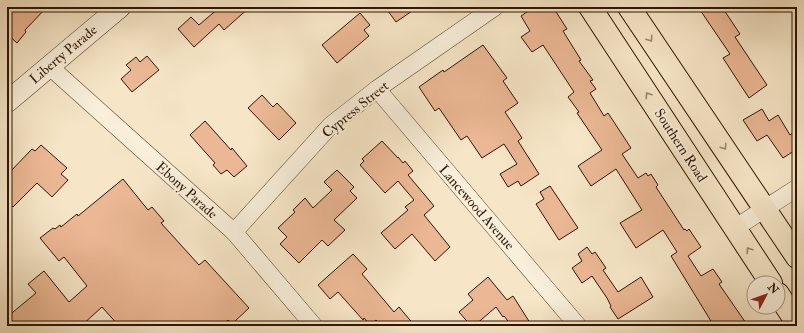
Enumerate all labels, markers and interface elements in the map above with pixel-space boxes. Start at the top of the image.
street label: Liberty Parade [26,21,101,88]
one-way arrow [646,35,653,42]
street label: Cypress Street [319,77,393,142]
one-way arrow [645,92,652,99]
street label: Southern Road [651,105,711,185]
one-way arrow [719,143,726,150]
street label: Ebony Parade [152,158,221,223]
street label: Lancewood Avenue [435,161,518,253]
one-way arrow [747,248,754,255]
north arrow [746,275,786,315]
text: N [764,280,782,298]

